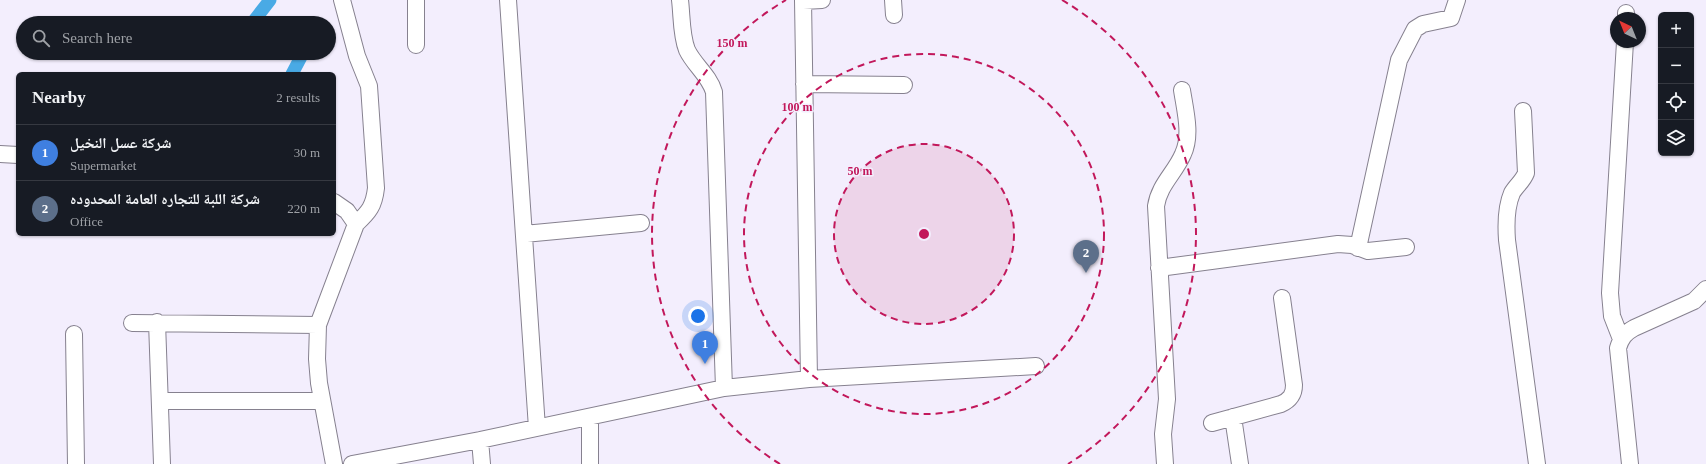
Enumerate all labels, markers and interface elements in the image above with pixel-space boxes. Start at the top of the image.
north arrow [1610,12,1646,48]
map controls [1658,12,1694,156]
button: + [1658,12,1694,48]
search box [16,16,336,60]
icon: search [30,27,52,49]
text: Search here [62,30,132,46]
text: 150 m [717,36,748,50]
button: − [1658,48,1694,84]
button: locate [1658,84,1694,120]
text: Nearby [32,88,86,107]
text: 2 results [276,90,320,105]
text: 100 m [782,100,813,114]
button: layers [1658,120,1694,156]
text: شركة عسل النخيل [70,135,171,151]
text: 1 [42,145,48,160]
text: 30 m [294,145,320,160]
text: Supermarket [70,158,136,173]
text: 50 m [848,164,873,178]
text: شركة اللبة للتجاره العامة المحدوده [70,191,260,207]
text: 2 [42,201,48,216]
text: 220 m [287,201,320,216]
text: Office [70,214,103,229]
centre of rings [917,227,931,241]
pin: 2 [1073,240,1099,273]
your location [688,306,708,326]
pin: 1 [692,331,718,364]

